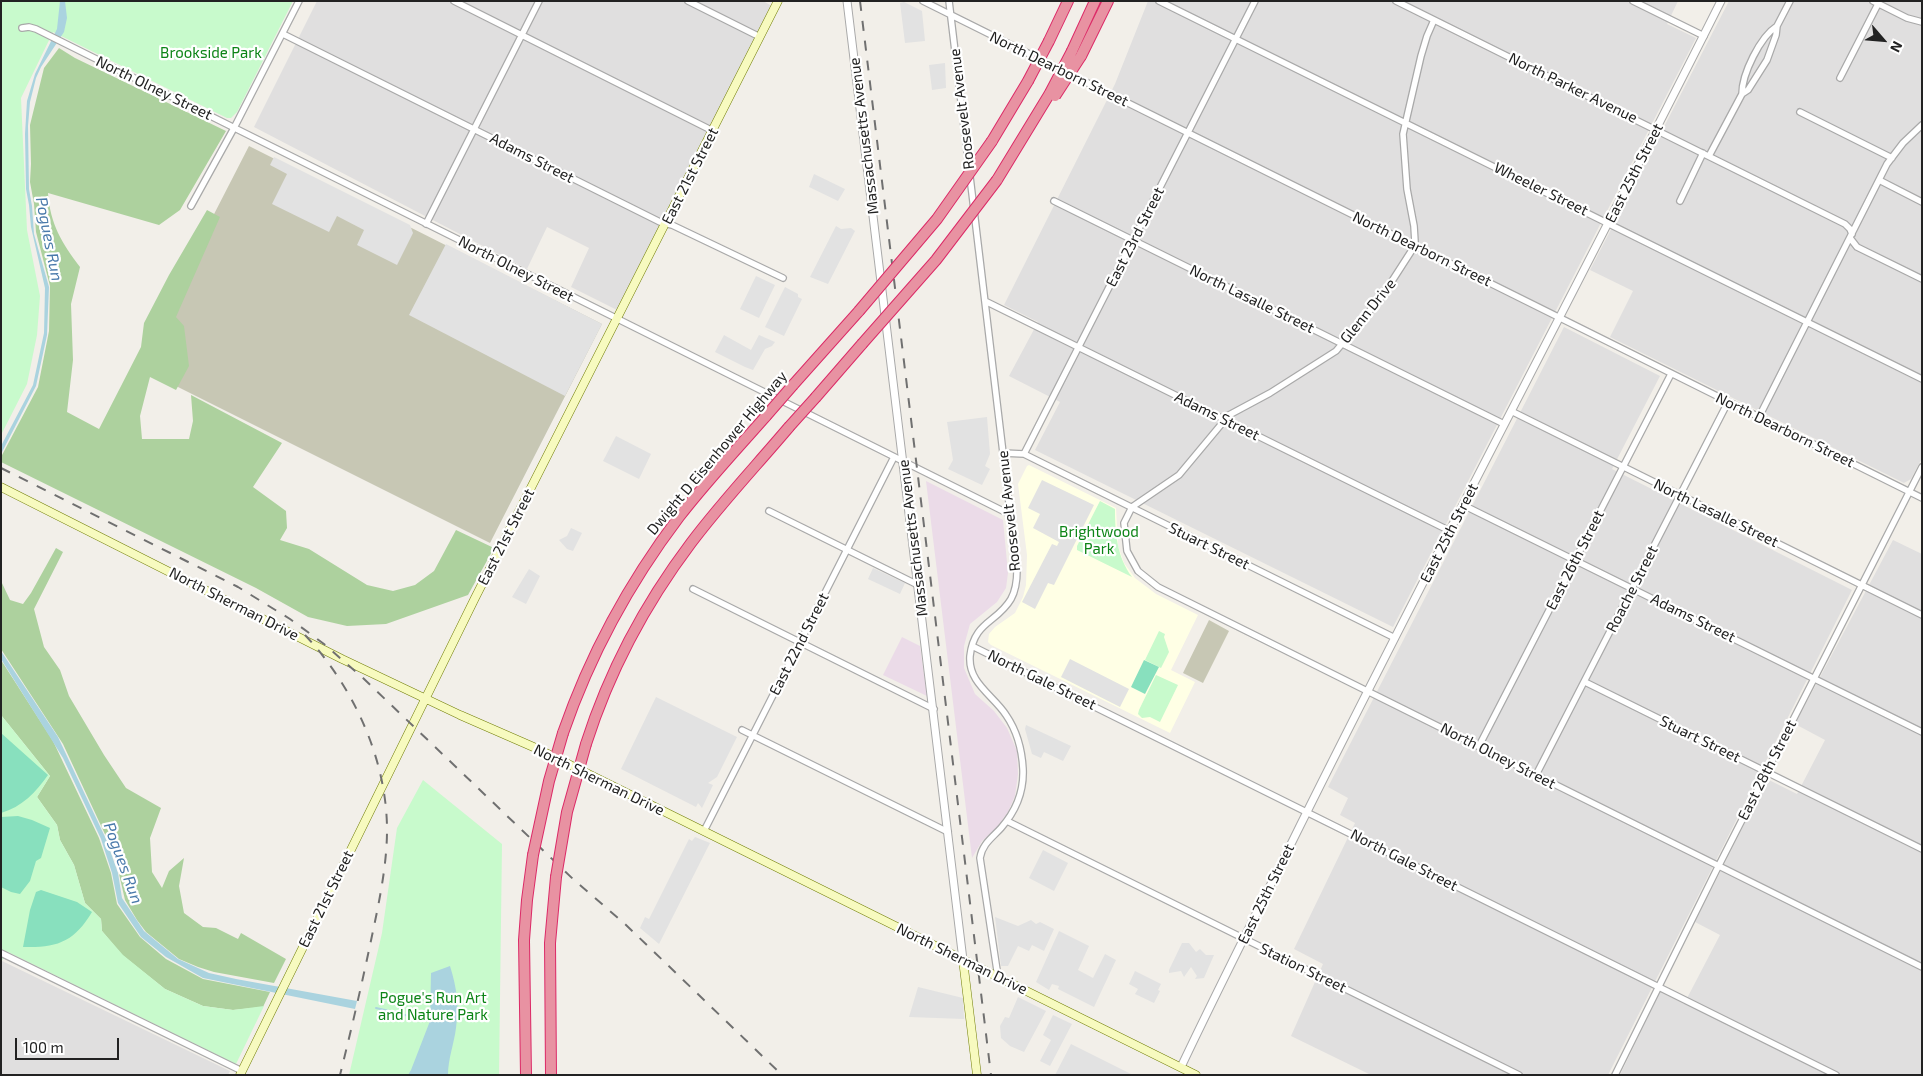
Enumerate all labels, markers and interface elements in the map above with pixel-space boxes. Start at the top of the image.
north arrow [1858,15,1908,65]
street label: North Dearborn Street [987,28,1131,110]
text: N [1887,39,1907,55]
park label: Brookside Park [160,44,262,62]
street label: Roosevelt Avenue [946,48,978,170]
street label: North Parker Avenue [1506,49,1640,127]
street label: North Olney Street [93,52,215,124]
street label: Massachusetts Avenue [845,57,883,215]
street label: East 25th Street [1601,120,1667,226]
street label: East 21st Street [658,125,722,227]
street label: Adams Street [487,129,577,187]
street label: Wheeler Street [1491,158,1591,220]
street label: East 23rd Street [1102,184,1168,290]
water label: Pogues Run [31,195,67,283]
street label: North Dearborn Street [1350,208,1494,290]
street label: North Olney Street [455,232,577,306]
street label: North Lasalle Street [1187,261,1317,337]
street label: Glenn Drive [1336,275,1400,347]
street label: Dwight D Eisenhower Highway [643,367,791,539]
street label: Adams Street [1172,388,1262,444]
street label: North Dearborn Street [1713,389,1857,471]
street label: Roosevelt Avenue [994,450,1024,572]
street label: Massachusetts Avenue [894,459,932,617]
street label: North Lasalle Street [1651,475,1781,551]
street label: East 25th Street [1416,480,1482,586]
street label: East 21st Street [474,486,538,588]
street label: East 26th Street [1542,507,1608,613]
street label: Stuart Street [1166,519,1252,573]
park label: Brightwood Park [1059,523,1139,558]
street label: Roache Street [1602,543,1662,635]
street label: North Sherman Drive [166,563,302,645]
street label: East 22nd Street [765,590,833,698]
street label: Adams Street [1648,590,1738,646]
street label: North Gale Street [985,646,1099,714]
street label: Stuart Street [1657,712,1743,766]
street label: East 28th Street [1734,717,1800,823]
street label: North Olney Street [1437,719,1559,793]
street label: North Sherman Drive [531,741,667,819]
water label: Pogues Run [99,820,147,906]
street label: North Gale Street [1347,825,1461,895]
street label: East 25th Street [1234,841,1298,947]
street label: East 21st Street [295,847,357,951]
street label: North Sherman Drive [894,920,1030,998]
street label: Station Street [1257,939,1349,997]
park label: Pogue's Run Art and Nature Park [378,989,488,1024]
scale bar [18,1028,121,1060]
text: 100 m [23,1038,64,1056]

